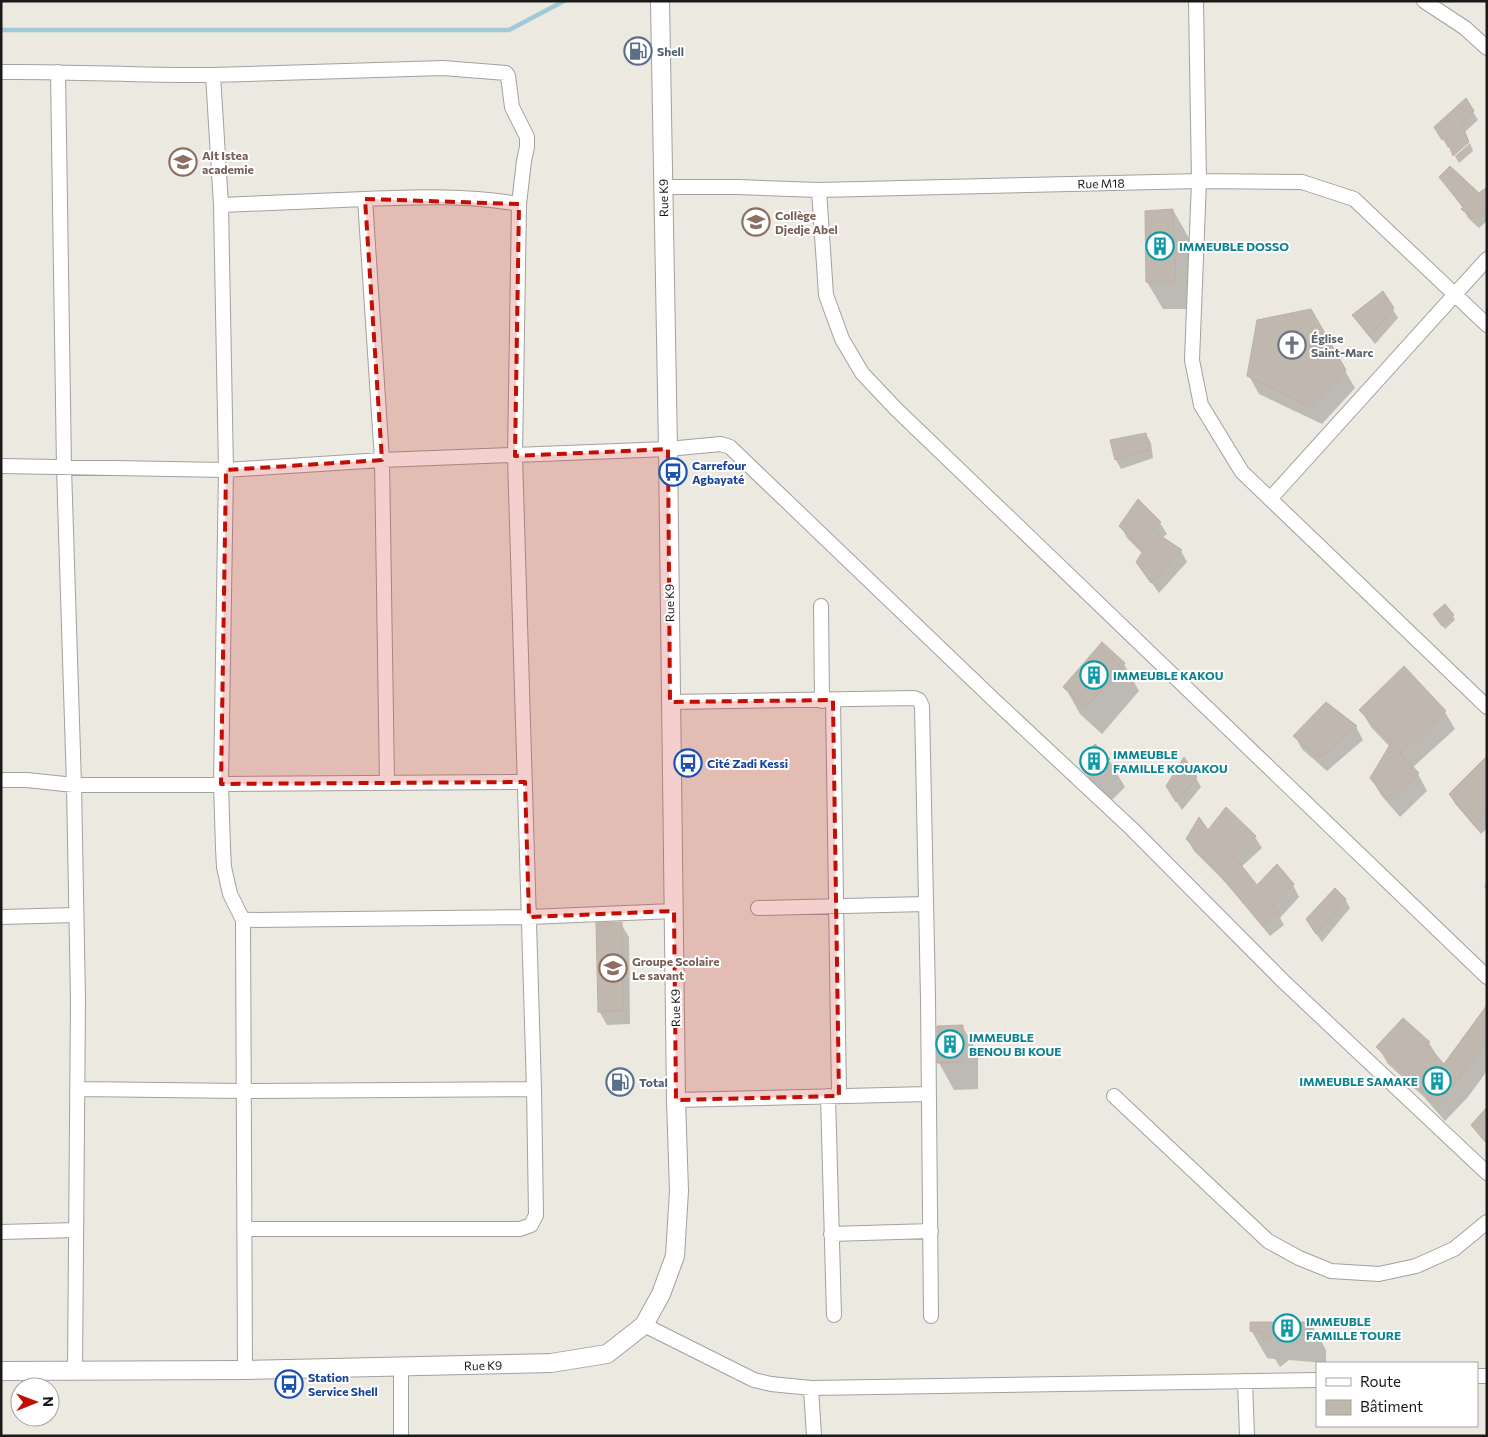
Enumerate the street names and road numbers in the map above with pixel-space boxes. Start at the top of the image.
street label: Rue M18 [1077,176,1125,190]
street label: Rue K9 [656,179,670,217]
street label: Rue K9 [662,584,676,622]
street label: Rue K9 [668,989,682,1027]
street label: Rue K9 [464,1358,502,1372]

